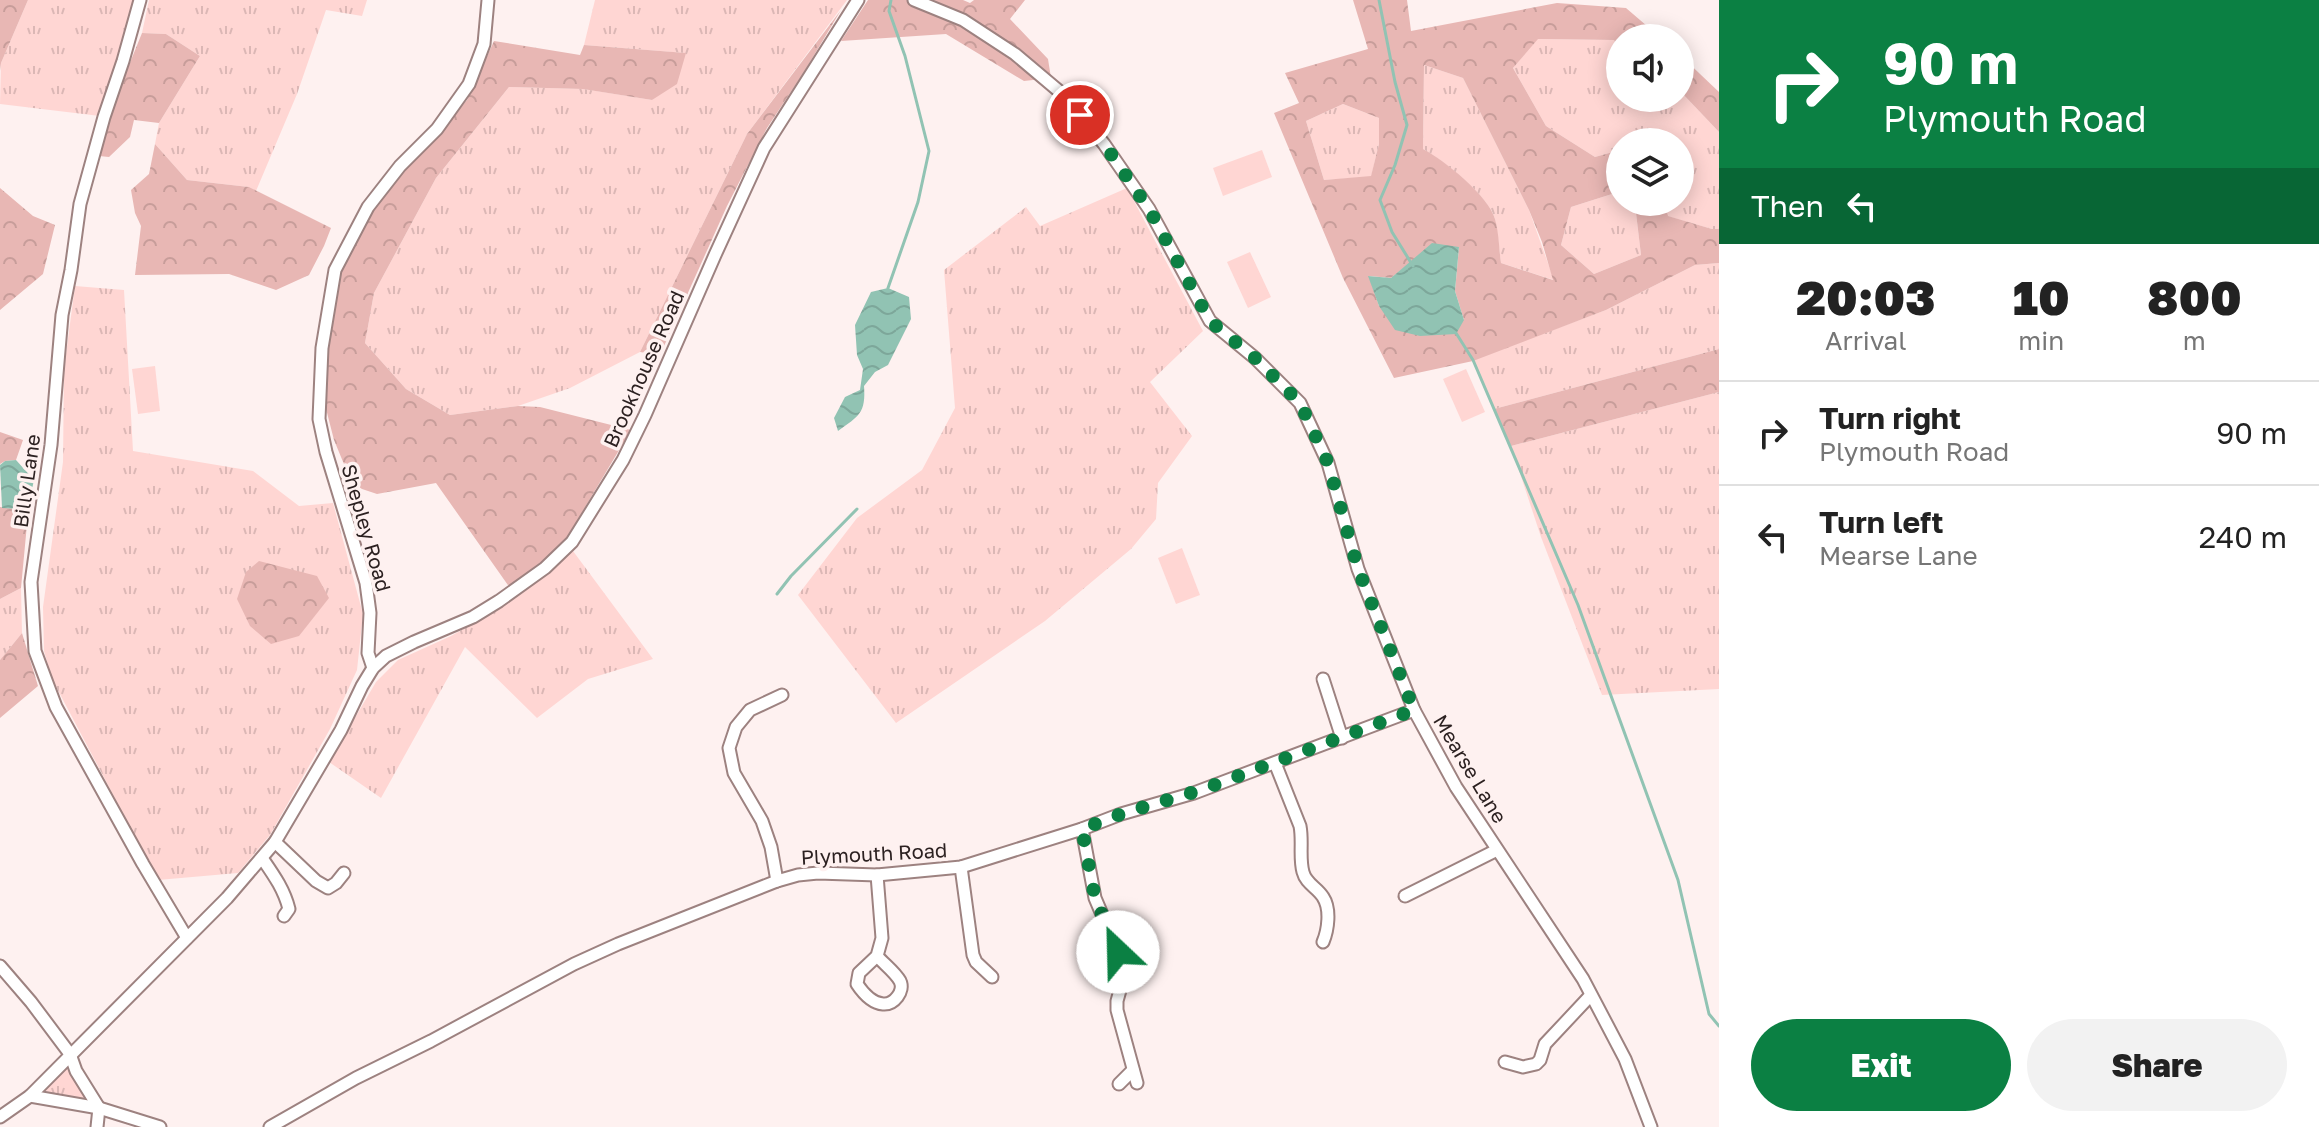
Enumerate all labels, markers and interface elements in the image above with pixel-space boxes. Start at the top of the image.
map controls [1606,24,1694,216]
button: sound [1606,24,1694,112]
text: 90 m [1883,29,2018,96]
icon: right [1751,32,1855,136]
pin [1046,81,1114,149]
icon: arrive [1058,93,1102,137]
text: Plymouth Road [1883,97,2147,140]
button: layers [1606,128,1694,216]
icon: left [1840,184,1884,228]
text: Then [1751,188,1824,224]
text: 20:03 [1796,268,1935,326]
text: 10 [2013,268,2070,326]
text: 800 [2147,268,2242,326]
street label: Brookhouse Road [598,287,688,451]
text: Arrival [1825,325,1907,356]
text: min [2018,325,2064,356]
text: m [2183,325,2206,356]
text: Turn right [1819,400,1961,436]
icon: right [1751,411,1795,455]
text: 90 m [2216,415,2287,451]
street label: Billy Lane [8,433,44,529]
text: Plymouth Road [1819,436,2009,467]
street label: Shepley Road [337,461,397,594]
text: Turn left [1819,504,1944,540]
icon: left [1751,515,1795,559]
text: 240 m [2199,519,2287,555]
text: Mearse Lane [1819,540,1977,571]
street label: Mearse Lane [1429,710,1513,827]
street label: Plymouth Road [800,837,948,869]
position arrow [1076,910,1160,994]
button: Exit [1751,1019,2011,1111]
button: Share [2027,1019,2287,1111]

